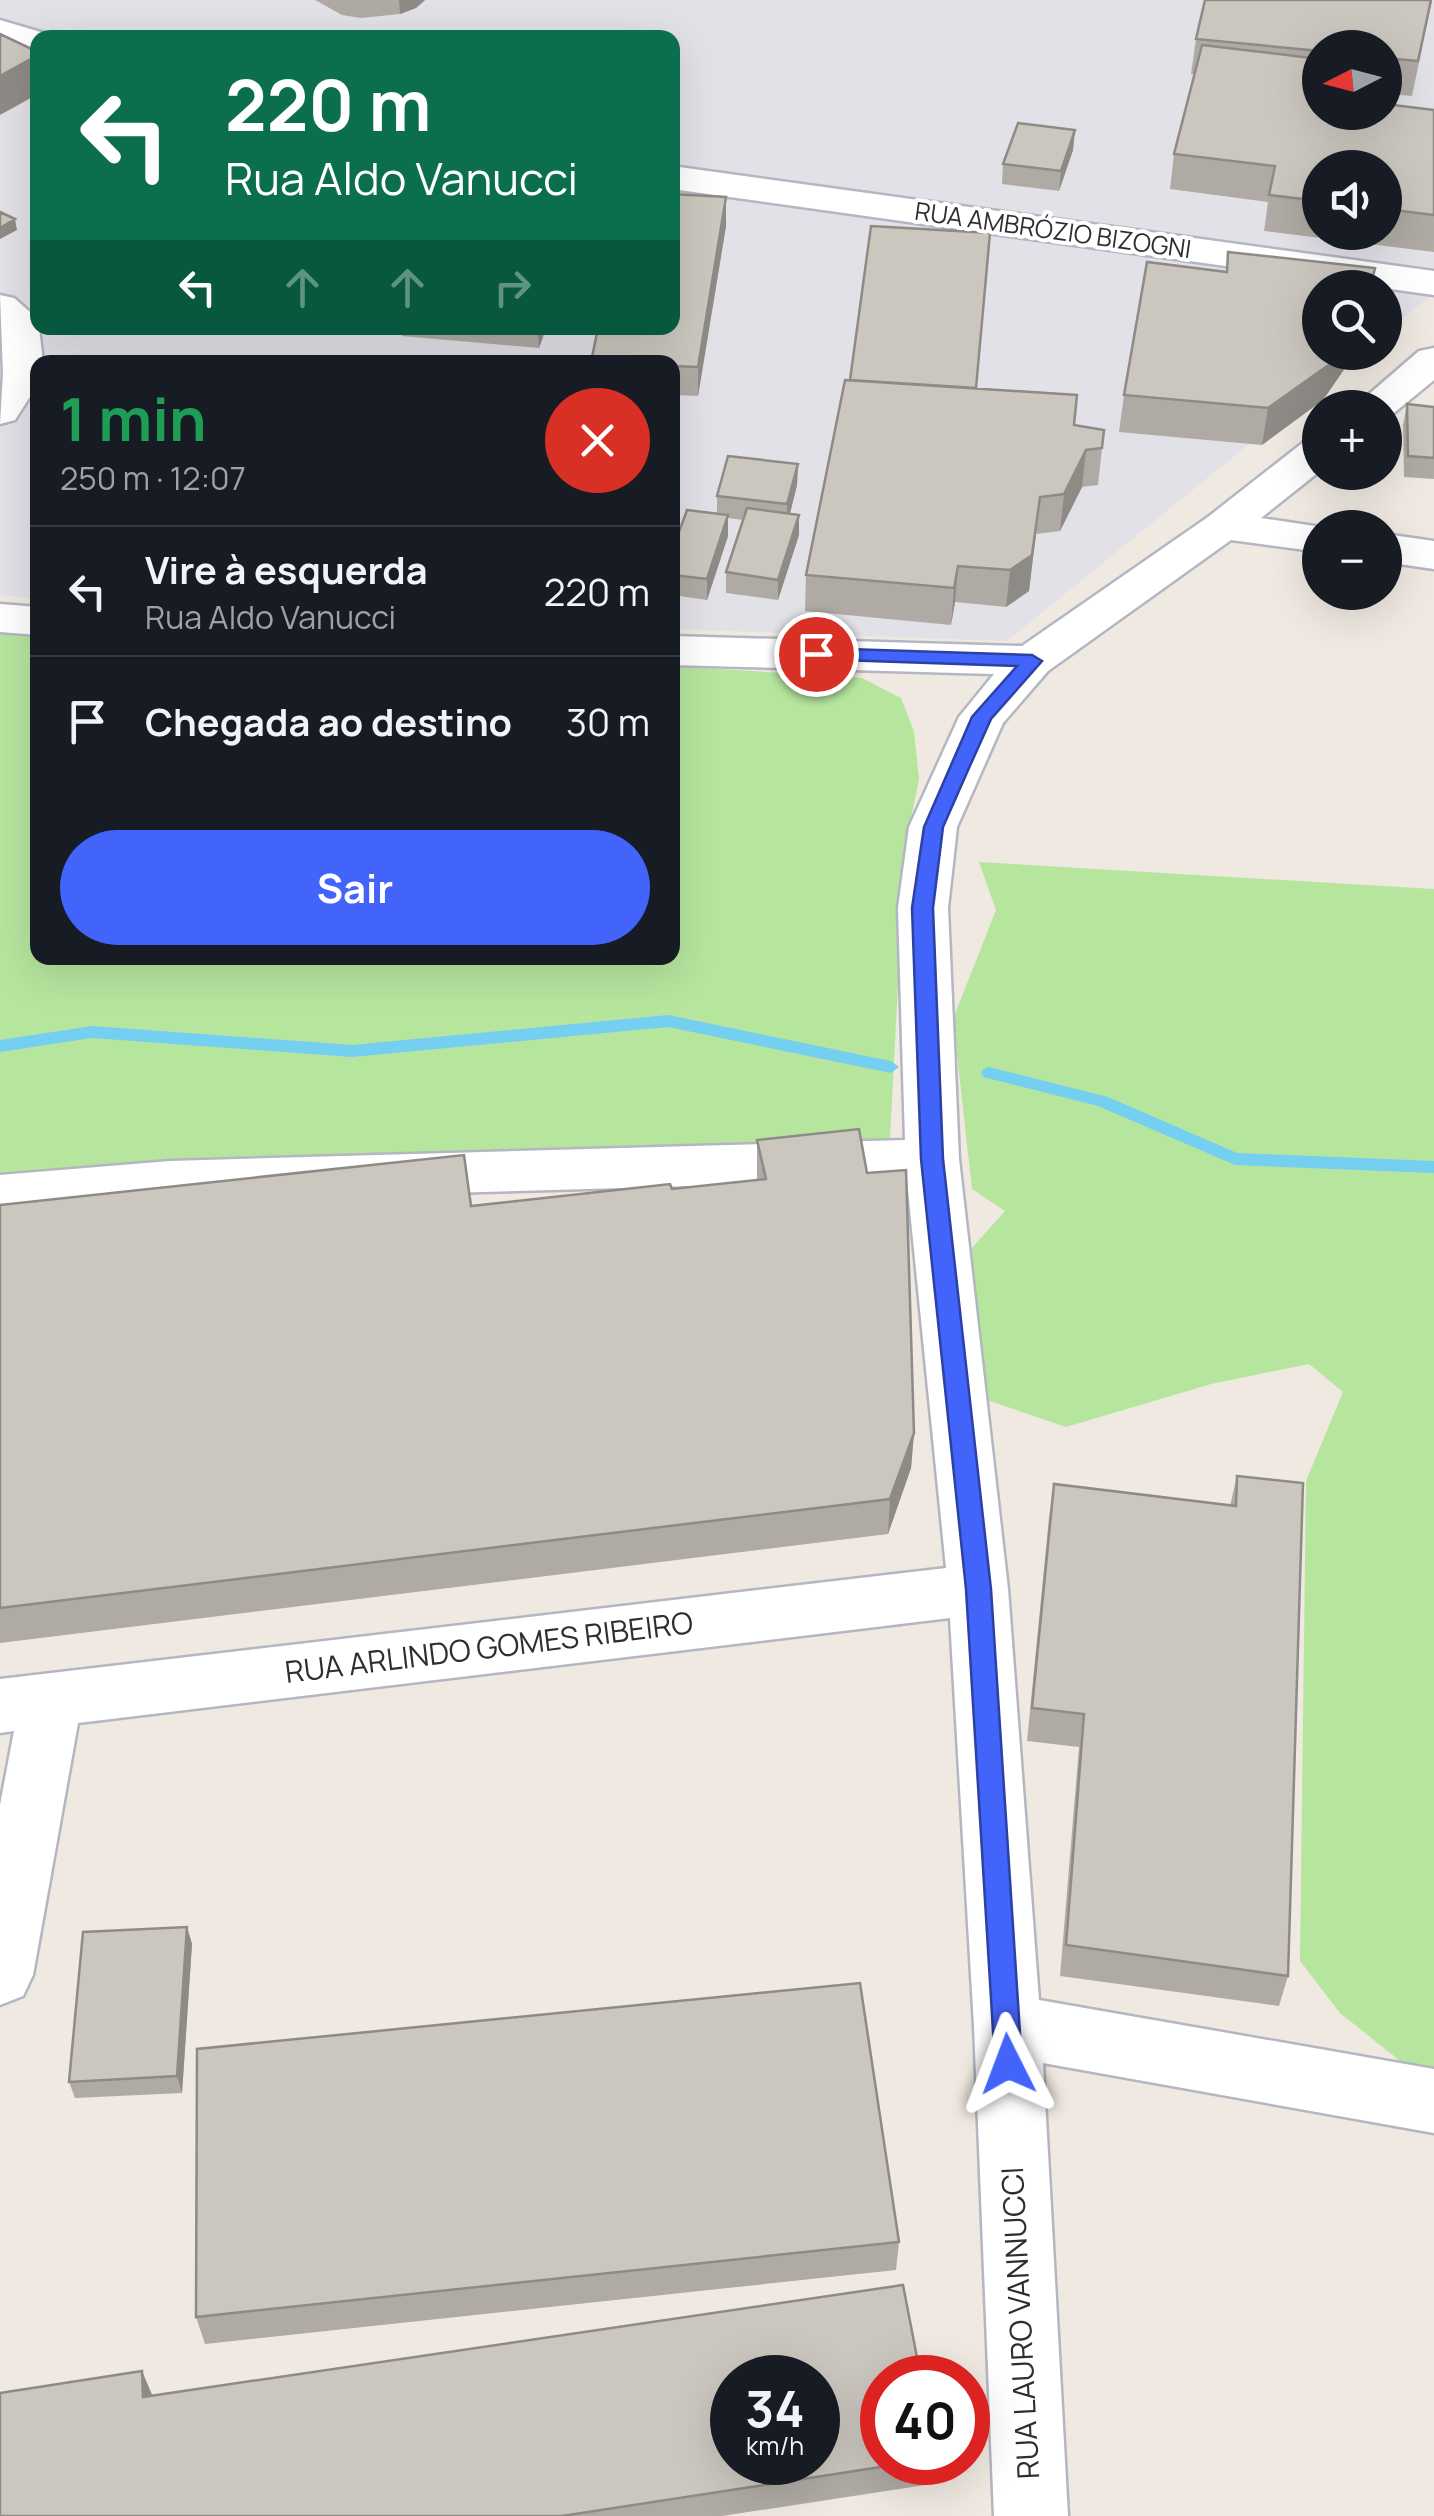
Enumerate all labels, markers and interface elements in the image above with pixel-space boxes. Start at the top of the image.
north arrow [1302,30,1402,130]
map controls [1302,30,1402,610]
text: 220 m [225,56,431,152]
icon: left [60,70,190,200]
text: Rua Aldo Vanucci [225,147,578,209]
button: sound [1302,150,1402,250]
street label: RUA AMBRÓZIO BIZOGNI [913,193,1194,266]
icon: left [170,260,225,315]
icon: ahead [275,260,330,315]
icon: ahead [380,260,435,315]
icon: right [485,260,540,315]
button: search [1302,270,1402,370]
text: 1 min [60,377,207,459]
button: close [545,388,650,493]
button: + [1302,390,1402,490]
text: 250 m · 12:07 [60,456,246,500]
button: − [1302,510,1402,610]
text: Vire à esquerda [145,543,428,595]
icon: left [60,564,115,619]
text: 220 m [544,565,650,617]
text: Rua Aldo Vanucci [145,595,396,639]
pin [774,612,859,697]
icon: arrive [789,627,844,682]
icon: arrive [60,694,115,749]
text: Chegada ao destino [145,695,512,747]
text: 30 m [566,695,650,747]
button: Sair [60,830,650,945]
street label: RUA ARLINDO GOMES RIBEIRO [283,1601,695,1692]
position arrow [956,2012,1060,2116]
street label: RUA LAURO VANNUCCI [991,2166,1048,2480]
speed limit sign: 40 [860,2355,990,2485]
text: 34 [745,2374,805,2442]
text: km/h [746,2428,804,2463]

